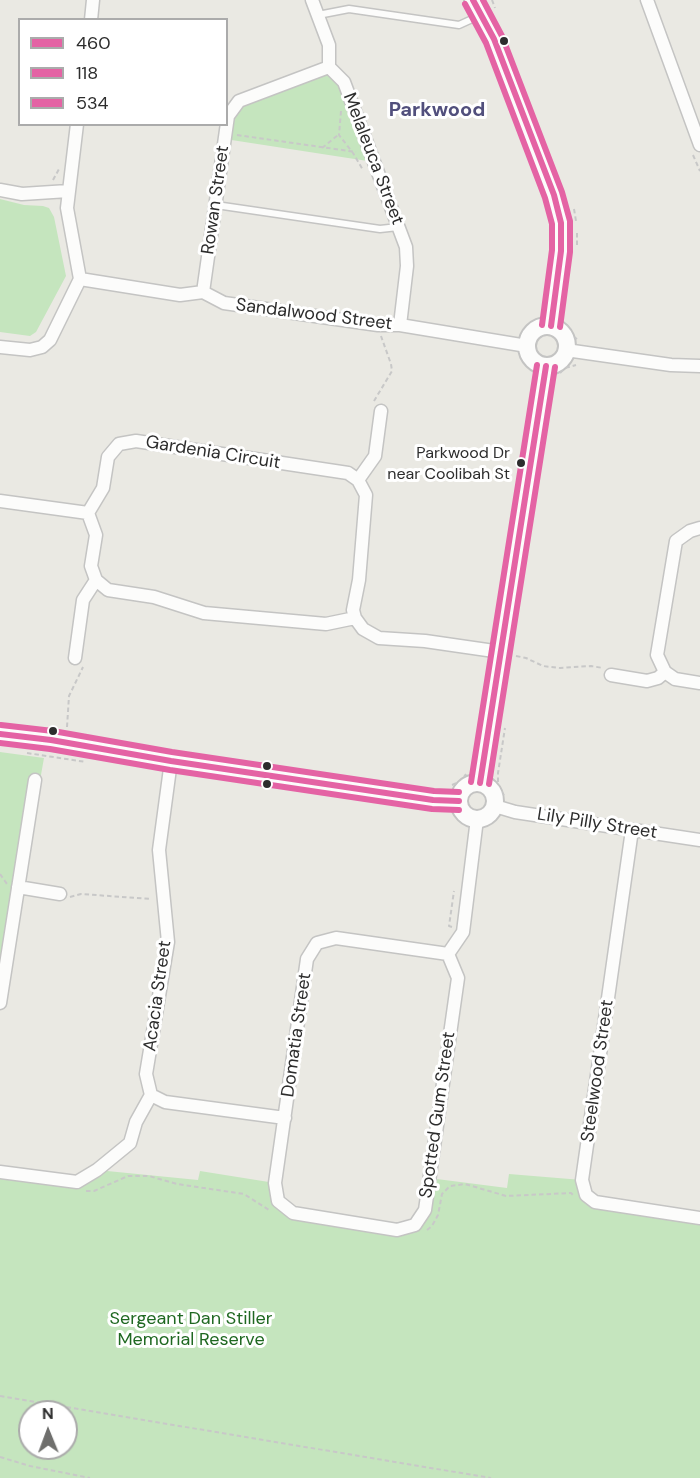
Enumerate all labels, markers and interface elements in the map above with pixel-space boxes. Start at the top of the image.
legend [18,18,228,126]
text: 460 [76,31,111,55]
unlabelled marker [498,35,510,47]
text: 118 [76,61,98,85]
street label: Melaleuca Street [338,90,408,228]
text: 534 [76,91,109,115]
district label: Parkwood [389,99,485,123]
street label: Rowan Street [198,144,234,256]
street label: Sandalwood Street [235,295,393,335]
street label: Gardenia Circuit [144,432,282,474]
place label: Parkwood Dr near Coolibah St [387,444,510,482]
marker: Parkwood Dr near Coolibah St [515,457,527,469]
unlabelled marker [47,725,59,737]
unlabelled marker [261,760,273,772]
unlabelled marker [261,778,273,790]
street label: Lily Pilly Street [535,804,659,844]
street label: Acacia Street [140,939,176,1053]
street label: Domatia Street [278,971,316,1099]
street label: Steelwood Street [577,998,619,1144]
street label: Spotted Gum Street [416,1030,460,1200]
park label: Sergeant Dan Stiller Memorial Reserve [109,1308,273,1350]
north arrow [18,1400,78,1460]
text: N [42,1403,54,1424]

